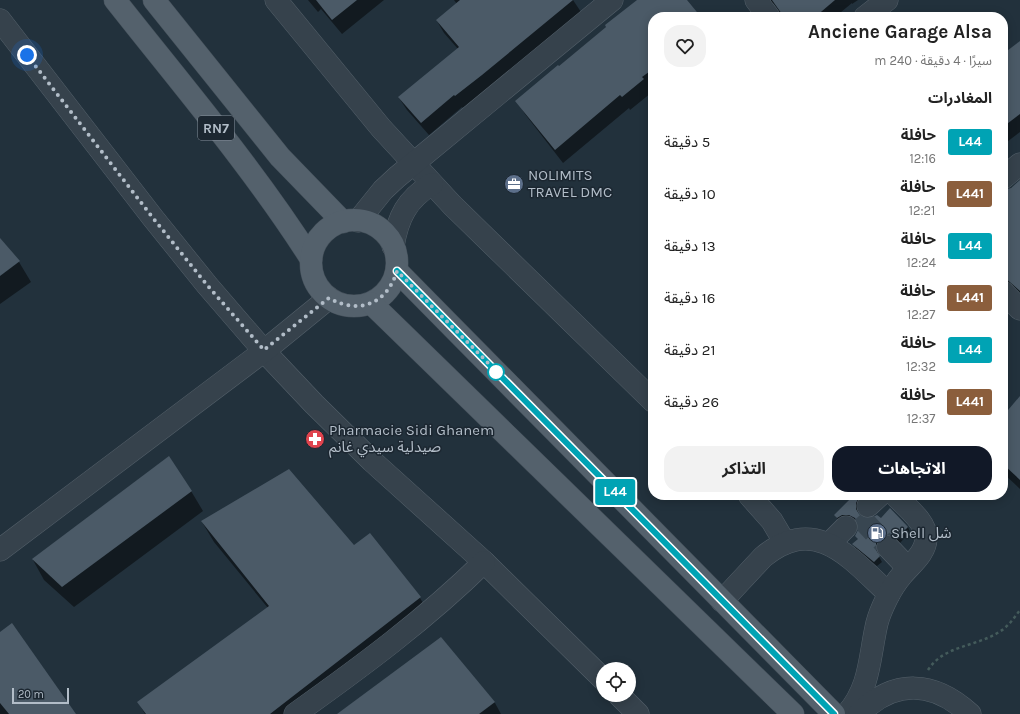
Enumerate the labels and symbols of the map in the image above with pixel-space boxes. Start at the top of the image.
your location [17,45,37,65]
road number: RN7 [198,116,234,140]
place label: NOLIMITS TRAVEL DMC [528,166,612,201]
office icon: NOLIMITS TRAVEL DMC [503,173,525,195]
unlabelled marker [487,363,505,381]
place label: Pharmacie Sidi Ghanem صيدلية سيدي غانم [329,421,494,458]
pharmacy icon: Pharmacie Sidi Ghanem صيدلية سيدي غانم [304,428,326,450]
line badge: L44 [592,479,638,505]
fuel station icon: Shell شل [866,522,888,544]
place label: Shell شل [891,524,952,542]
scale bar [12,686,69,705]

